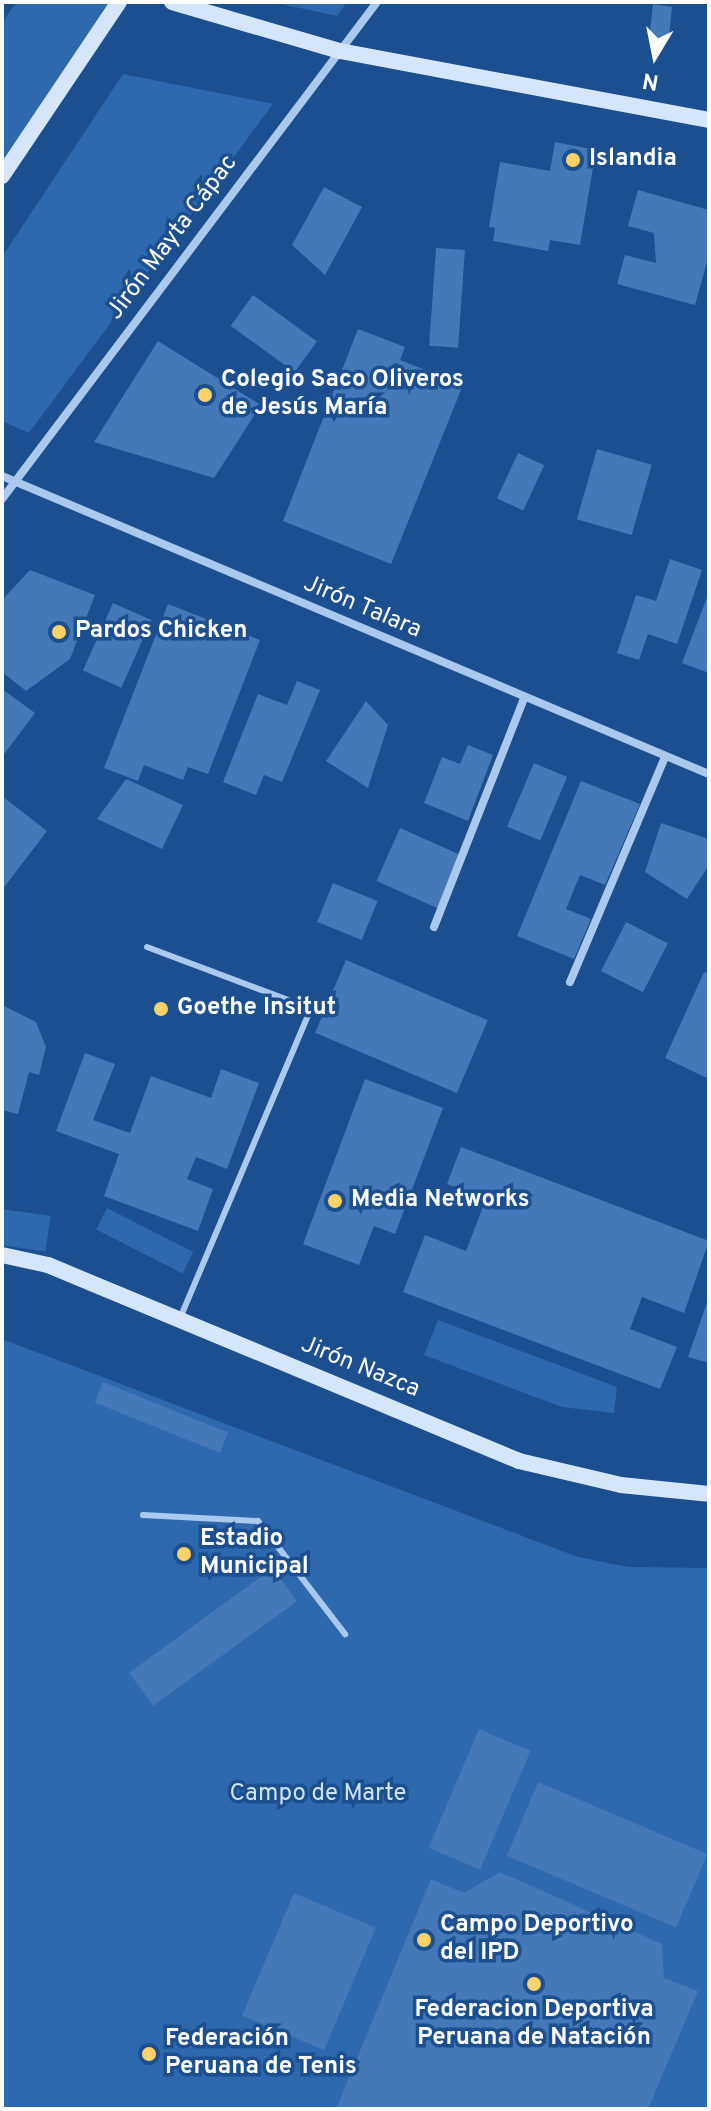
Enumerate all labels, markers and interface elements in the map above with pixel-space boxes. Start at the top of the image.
north arrow [615,16,695,96]
text: N [641,65,661,95]
place label: Islandia [589,146,677,174]
street label: Jirón Mayta Cápac [102,150,244,326]
marker: Islandia [564,151,582,169]
place label: Colegio Saco Oliveros de Jesús María [221,367,464,423]
marker: Colegio Saco Oliveros de Jesús María [196,386,214,404]
street label: Jirón Talara [298,570,426,646]
place label: Pardos Chicken [75,618,248,646]
marker: Pardos Chicken [50,623,68,641]
place label: Goethe Insitut [177,995,336,1023]
marker: Goethe Insitut [152,1000,170,1018]
place label: Media Networks [351,1187,529,1215]
marker: Media Networks [326,1192,344,1210]
street label: Jirón Nazca [296,1331,424,1405]
place label: Estadio Municipal [200,1526,309,1582]
marker: Estadio Municipal [175,1545,193,1563]
park label: Campo de Marte [229,1781,407,1809]
place label: Campo Deportivo del IPD [440,1912,634,1968]
marker: Campo Deportivo del IPD [415,1931,433,1949]
marker: Federacion Deportiva Peruana de Natación [525,1975,543,1993]
place label: Federacion Deportiva Peruana de Natación [414,1997,654,2053]
place label: Federación Peruana de Tenis [165,2026,357,2082]
marker: Federación Peruana de Tenis [140,2045,158,2063]

